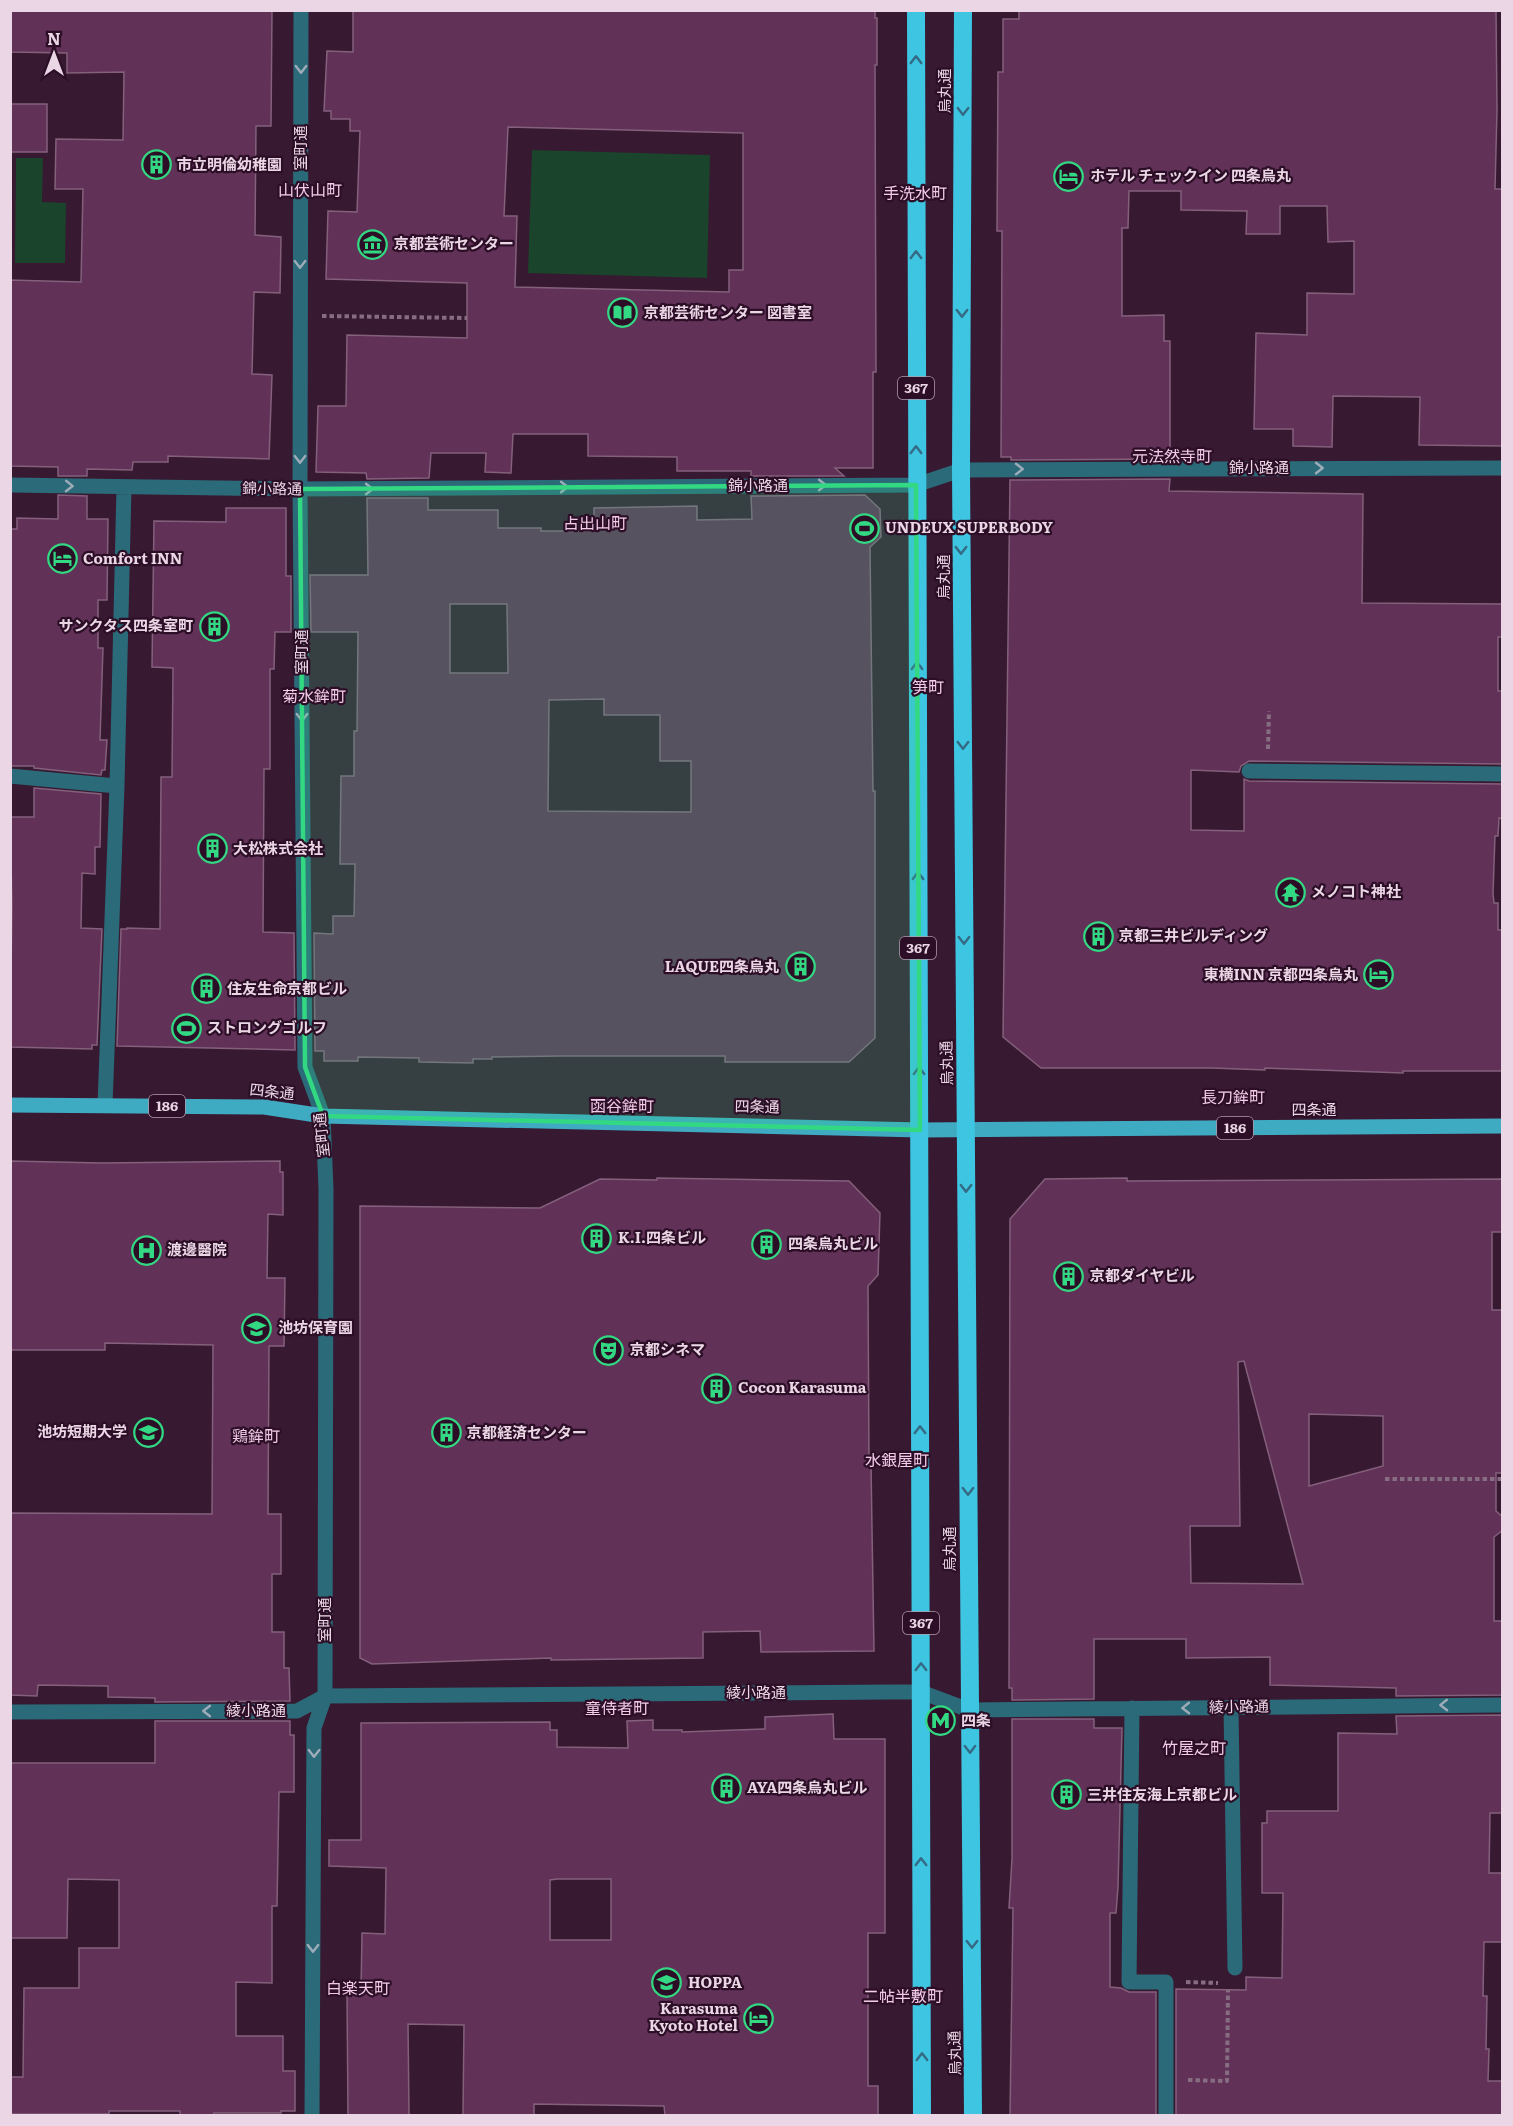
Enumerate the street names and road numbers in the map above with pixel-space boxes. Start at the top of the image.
street label: 烏丸通 [932,68,955,114]
street label: 室町通 [288,125,311,171]
road number: 367 [898,377,934,399]
street label: 錦小路通 [1229,455,1289,478]
street label: 錦小路通 [728,473,788,496]
street label: 錦小路通 [242,475,302,500]
street label: 烏丸通 [931,554,954,600]
street label: 室町通 [289,629,312,675]
road number: 367 [900,937,936,959]
street label: 烏丸通 [934,1040,957,1086]
street label: 四条通 [249,1077,296,1104]
street label: 四条通 [734,1094,780,1117]
road number: 186 [149,1095,185,1117]
street label: 四条通 [1291,1097,1337,1120]
street label: 室町通 [307,1112,334,1159]
road number: 186 [1217,1117,1253,1139]
street label: 烏丸通 [937,1526,960,1572]
street label: 室町通 [312,1597,335,1643]
road number: 367 [903,1612,939,1634]
street label: 綾小路通 [726,1680,786,1703]
street label: 綾小路通 [1209,1693,1269,1718]
street label: 綾小路通 [226,1698,286,1721]
street label: 烏丸通 [942,2030,965,2076]

